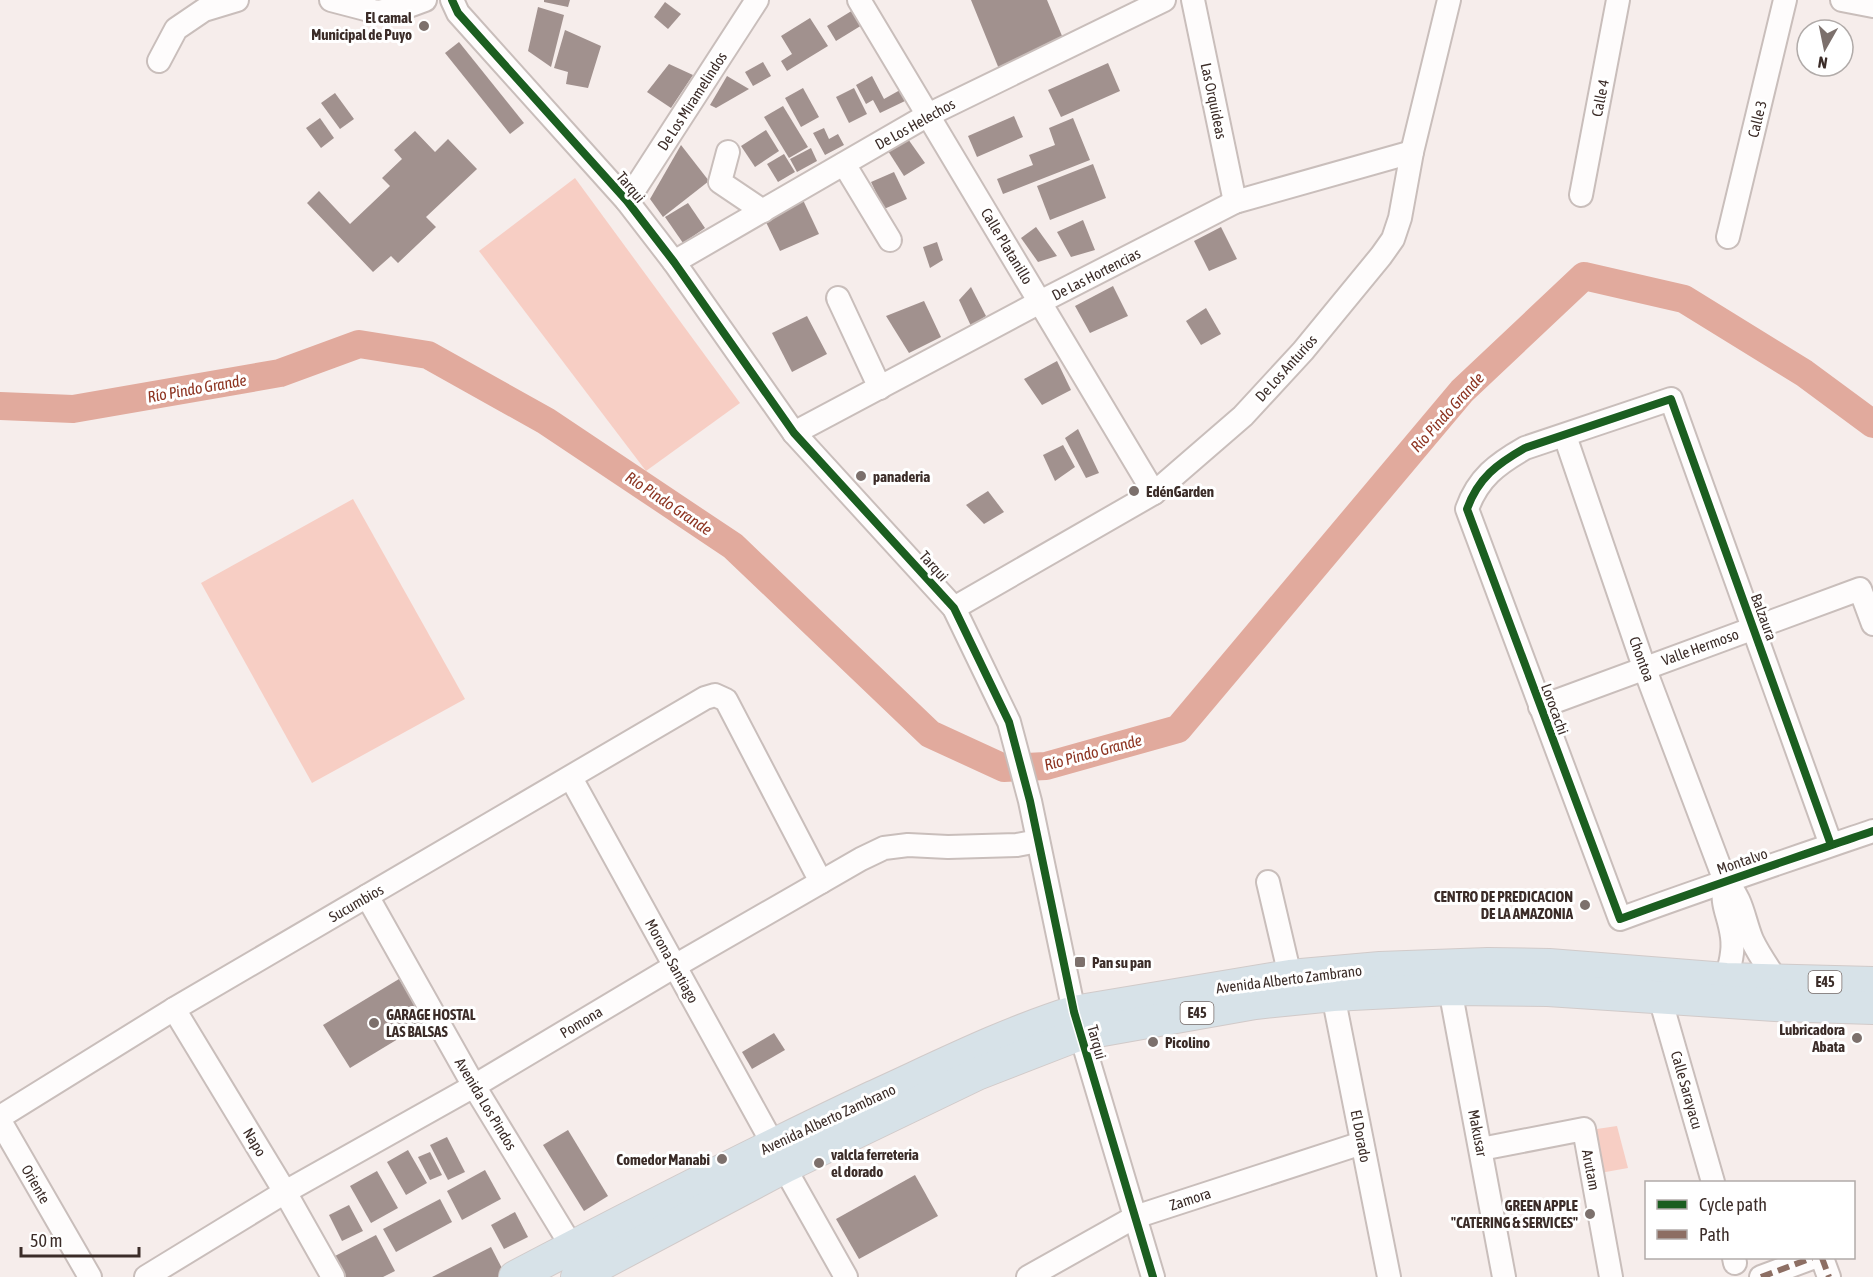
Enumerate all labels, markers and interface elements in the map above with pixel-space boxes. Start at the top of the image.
place label: El camal Municipal de Puyo [311,9,413,43]
north arrow [1795,18,1855,78]
marker: El camal Municipal de Puyo [417,19,431,33]
street label: De Los Miramelindos [654,49,730,153]
text: N [1817,53,1829,72]
street label: Las Orquideas [1198,61,1230,141]
street label: Calle 4 [1588,78,1612,118]
street label: De Los Helechos [872,95,958,153]
street label: Calle 3 [1744,99,1770,139]
street label: Tarqui [613,168,649,206]
street label: Calle Platanillo [978,205,1036,287]
street label: De Las Hortencias [1049,244,1143,304]
street label: De Los Anturios [1252,331,1320,405]
water label: Río Pindo Grande [1407,369,1487,455]
water label: Río Pindo Grande [146,370,248,406]
water label: Río Pindo Grande [622,467,716,539]
place label: panaderia [873,468,930,485]
marker: panaderia [854,469,868,483]
place label: EdénGarden [1146,483,1214,500]
marker: EdénGarden [1127,484,1141,498]
street label: Tarqui [916,547,952,585]
street label: Balzaura [1748,591,1780,643]
street label: Valle Hermoso [1659,625,1741,669]
street label: Chontoa [1626,634,1658,684]
street label: Lorocachi [1538,681,1572,737]
water label: Río Pindo Grande [1042,730,1144,774]
street label: Montalvo [1714,844,1770,878]
street label: Sucumbios [326,881,386,925]
place label: CENTRO DE PREDICACION DE LA AMAZONIA [1434,888,1574,922]
marker: CENTRO DE PREDICACION DE LA AMAZONIA [1578,898,1592,912]
street label: Morona Santiago [642,916,702,1006]
place label: Pan su pan [1092,954,1151,971]
marker: Pan su pan [1073,955,1087,969]
street label: Avenida Alberto Zambrano [1215,962,1363,996]
road number: E45 [1808,971,1842,993]
road number: E45 [1180,1002,1214,1024]
street label: Pomona [557,1003,605,1041]
place label: GARAGE HOSTAL LAS BALSAS [386,1006,476,1040]
marker: GARAGE HOSTAL LAS BALSAS [367,1016,381,1030]
place label: Lubricadora Abata [1779,1021,1845,1055]
street label: Tarqui [1084,1023,1110,1061]
marker: Lubricadora Abata [1850,1031,1864,1045]
place label: Picolino [1165,1034,1210,1051]
marker: Picolino [1146,1035,1160,1049]
street label: Calle Sarayacu [1668,1049,1706,1131]
street label: Avenida Los Pindos [452,1055,520,1153]
street label: Avenida Alberto Zambrano [758,1080,898,1158]
street label: El Dorado [1348,1108,1374,1164]
street label: Makusar [1465,1108,1491,1159]
street label: Napo [240,1125,270,1159]
place label: valcla ferreteria el dorado [831,1146,919,1180]
street label: Arutam [1579,1148,1603,1192]
place label: Comedor Manabi [616,1151,710,1168]
marker: Comedor Manabi [715,1152,729,1166]
marker: valcla ferreteria el dorado [812,1156,826,1170]
street label: Oriente [18,1162,54,1206]
legend [1645,1181,1855,1259]
street label: Zamora [1167,1184,1213,1214]
text: Cycle path [1699,1194,1767,1215]
place label: GREEN APPLE "CATERING & SERVICES" [1451,1197,1579,1231]
marker: GREEN APPLE "CATERING & SERVICES" [1583,1207,1597,1221]
scale bar [21,1220,140,1258]
text: Path [1699,1224,1730,1245]
text: 50 m [30,1230,62,1251]

